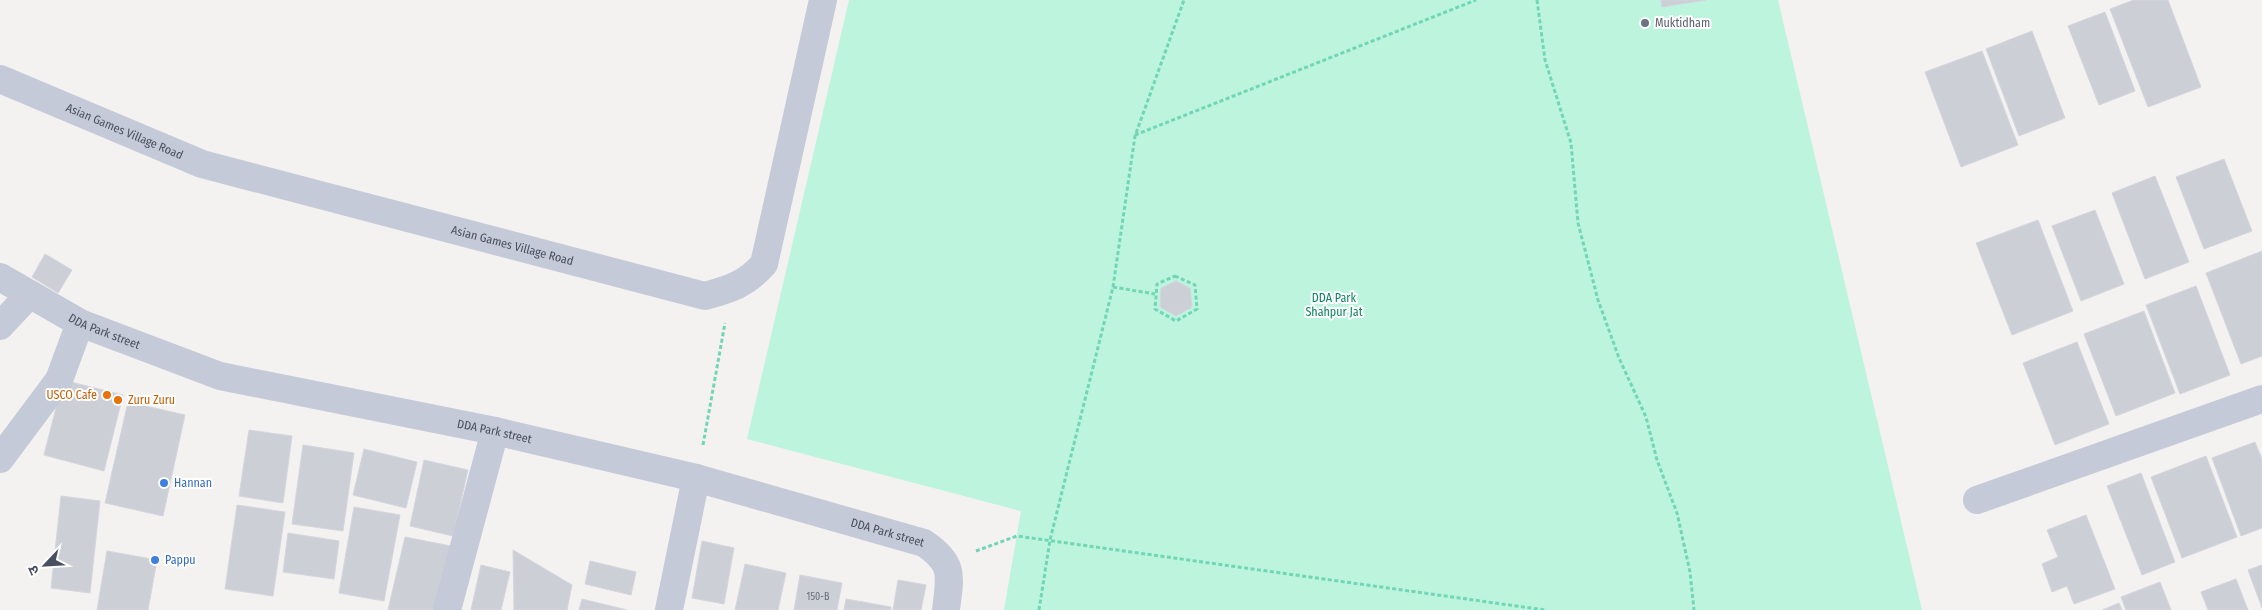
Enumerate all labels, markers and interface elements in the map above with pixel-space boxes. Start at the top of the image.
place label: Muktidham [1655,16,1710,30]
marker: Muktidham [1639,17,1651,29]
street label: Asian Games Village Road [64,101,185,162]
street label: Asian Games Village Road [450,223,575,268]
park label: DDA Park Shahpur Jat [1305,291,1363,319]
street label: DDA Park street [66,311,142,352]
place label: USCO Cafe [47,388,97,402]
marker: USCO Cafe [101,389,113,401]
place label: Zuru Zuru [128,393,175,407]
marker: Zuru Zuru [112,394,124,406]
street label: DDA Park street [456,417,533,446]
place label: Hannan [174,476,212,490]
marker: Hannan [158,477,170,489]
street label: DDA Park street [849,515,926,550]
north arrow [20,540,70,590]
place label: Pappu [165,553,196,567]
marker: Pappu [149,554,161,566]
text: उ [24,562,43,578]
house number: 150-B [807,591,830,603]

